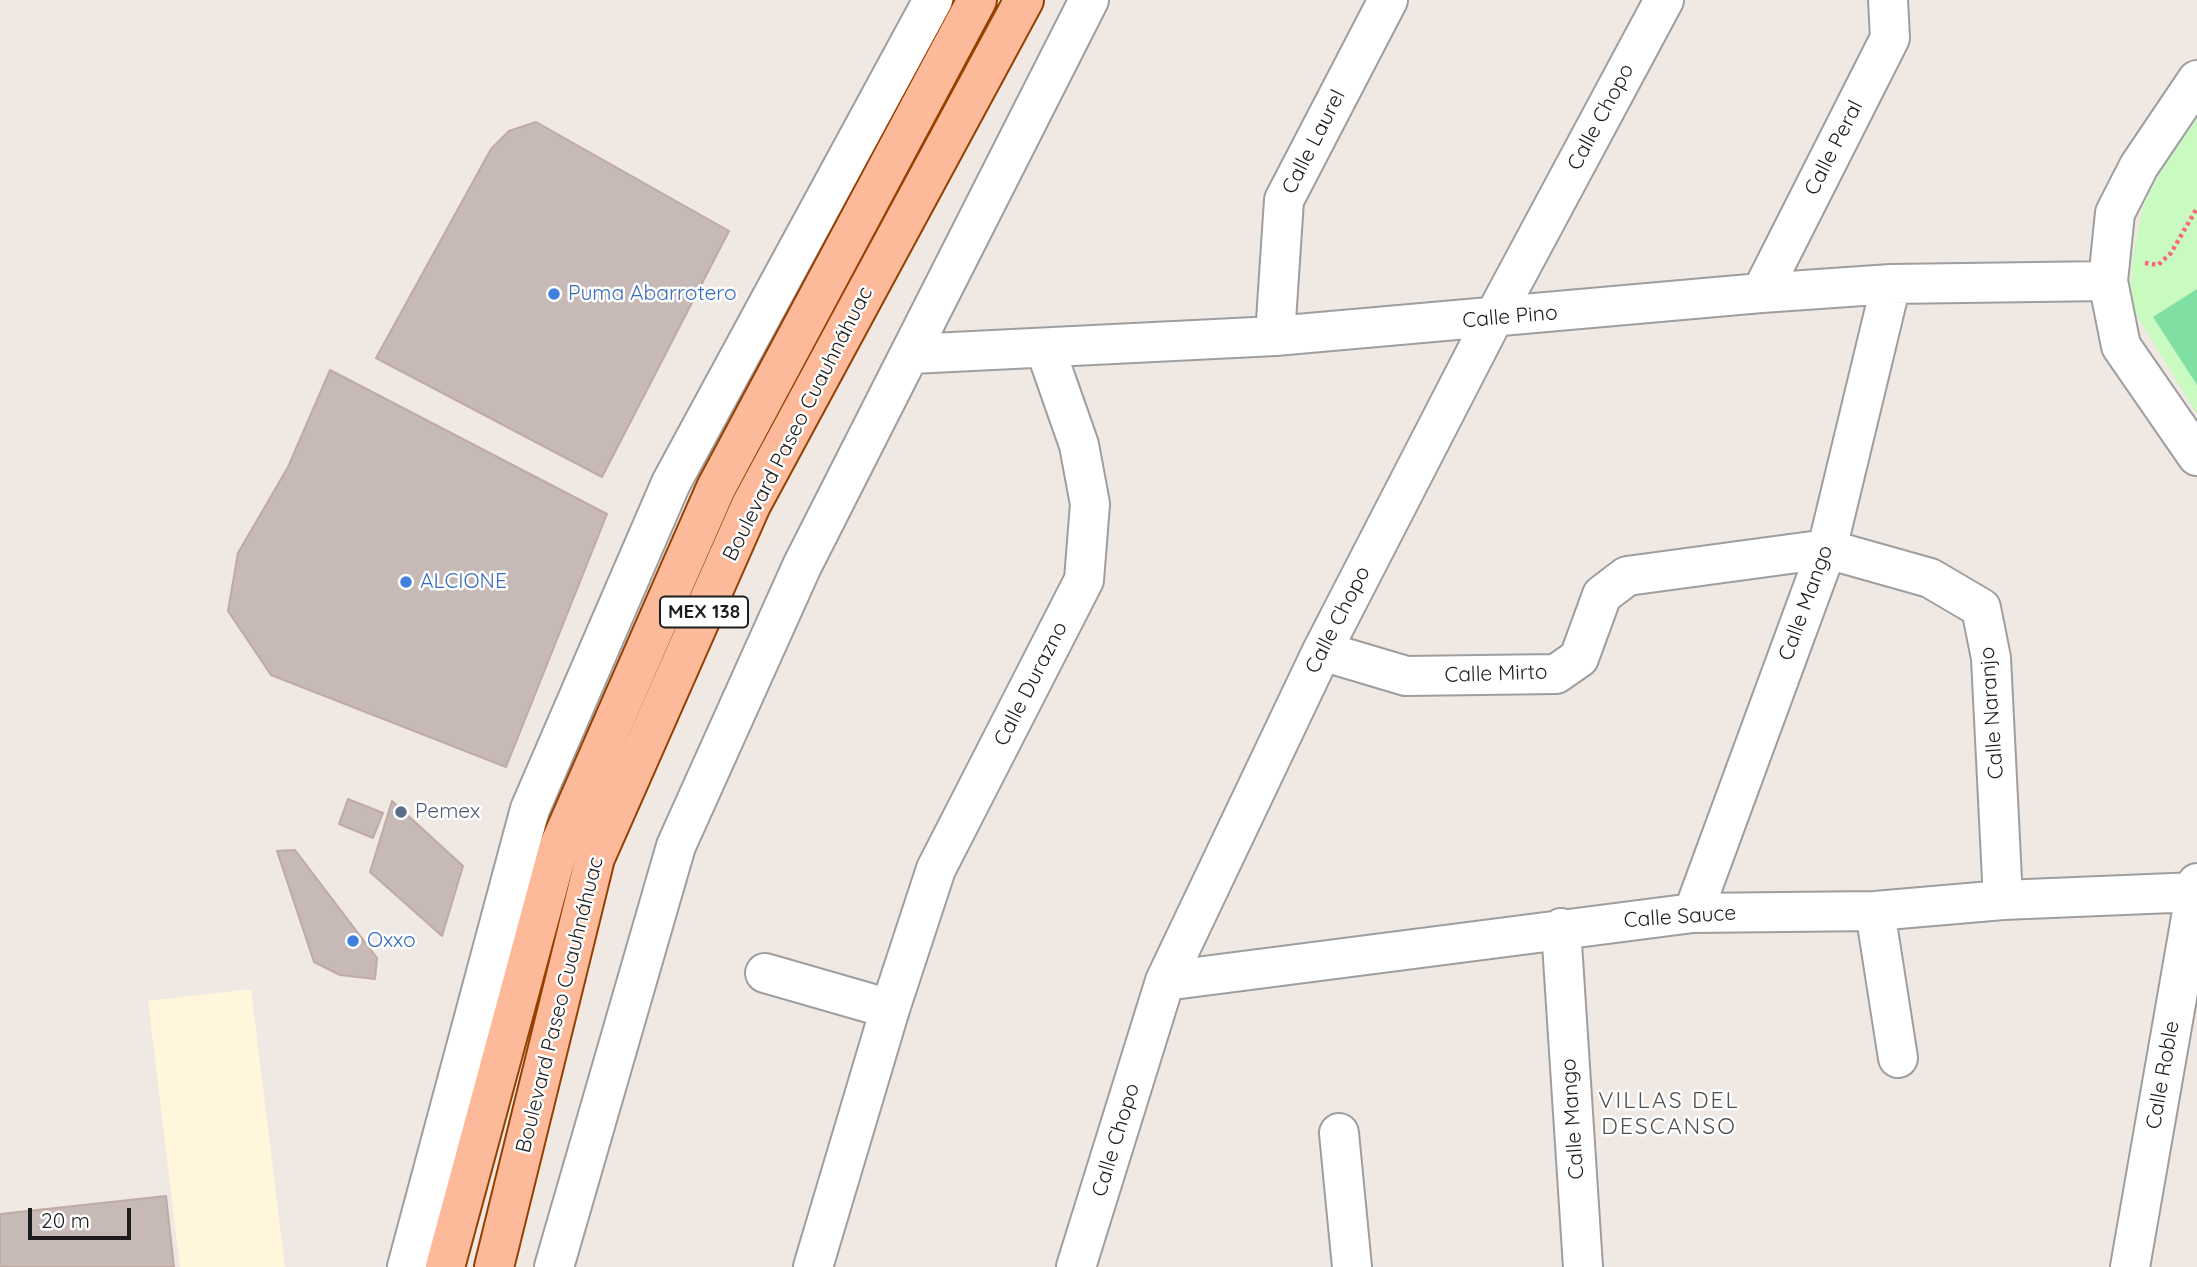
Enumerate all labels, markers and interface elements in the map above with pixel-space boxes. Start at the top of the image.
street label: Calle Chopo [1562,59,1640,175]
street label: Calle Laurel [1277,86,1351,198]
street label: Calle Peral [1799,96,1869,200]
place label: Puma Abarrotero [568,281,737,307]
street label: Boulevard Paseo Cuauhnáhuac [718,283,878,565]
marker: Puma Abarrotero [546,286,562,302]
street label: Calle Pino [1461,300,1559,334]
street label: Calle Mango [1773,542,1839,664]
street label: Calle Chopo [1300,562,1376,678]
place label: ALCIONE [420,569,507,595]
marker: ALCIONE [398,574,414,590]
road number: MEX 138 [660,596,748,628]
street label: Calle Durazno [989,618,1073,750]
street label: Calle Naranjo [1975,646,2009,780]
street label: Calle Mirto [1444,660,1548,688]
place label: Pemex [415,799,480,825]
marker: Pemex [393,804,409,820]
street label: Boulevard Paseo Cuauhnáhuac [511,854,609,1156]
street label: Calle Sauce [1623,901,1737,933]
place label: Oxxo [367,928,416,954]
marker: Oxxo [345,933,361,949]
street label: Calle Roble [2141,1019,2185,1131]
street label: Calle Mango [1556,1058,1590,1180]
street label: Calle Chopo [1087,1080,1145,1200]
district label: VILLAS DEL DESCANSO [1600,1087,1738,1141]
scale bar [32,1194,135,1238]
text: 20 m [41,1207,90,1233]

